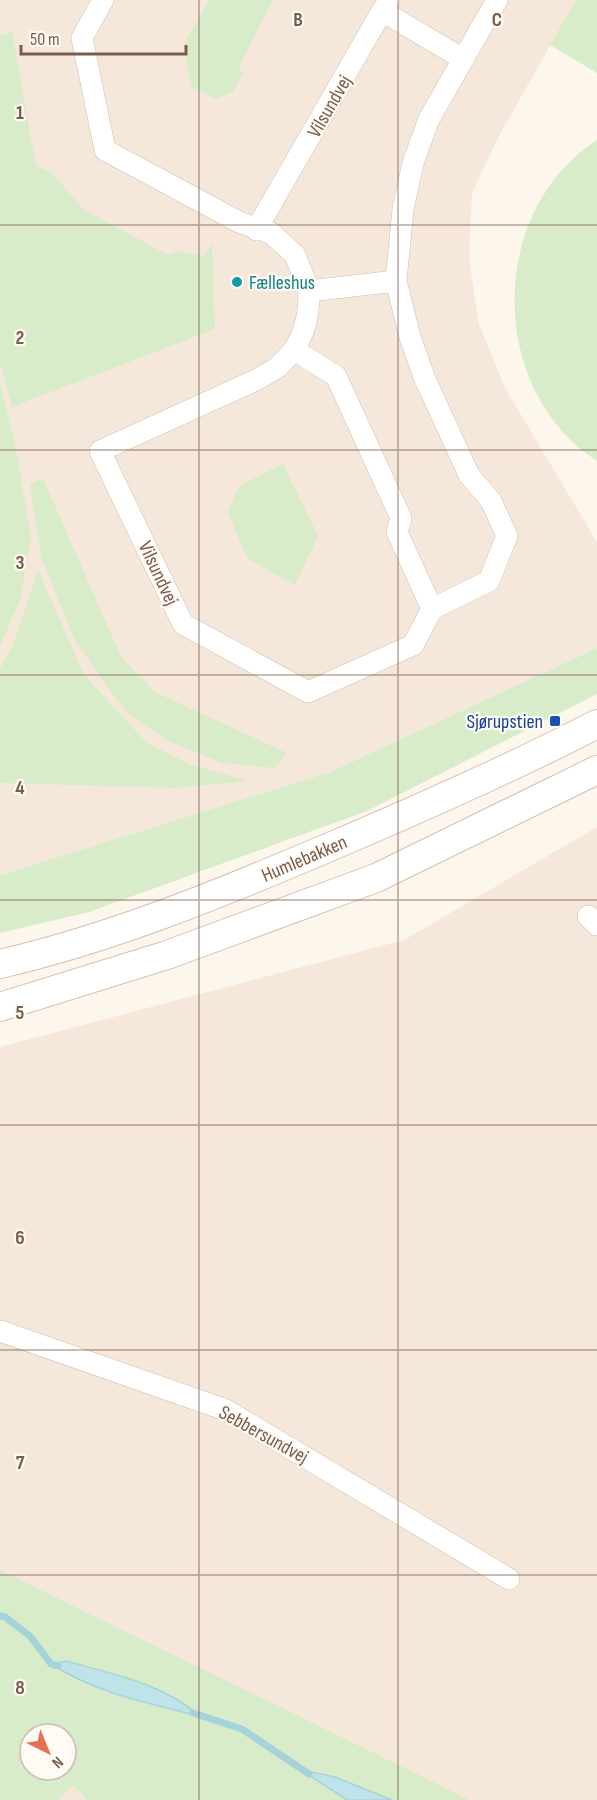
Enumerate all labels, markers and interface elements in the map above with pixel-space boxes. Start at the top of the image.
text: B [293,8,303,32]
text: C [492,8,502,32]
scale bar [21,18,186,56]
text: 50 m [30,29,60,50]
street label: Vilsundvej [302,71,357,142]
text: 1 [16,101,24,125]
place label: Fælleshus [249,271,315,295]
marker: Fælleshus [230,275,244,289]
text: 2 [16,326,24,350]
street label: Vilsundvej [133,537,183,609]
text: 3 [16,551,25,575]
place label: Sjørupstien [467,710,543,734]
marker: Sjørupstien [548,714,562,728]
text: 4 [15,776,25,800]
street label: Humlebakken [258,830,351,888]
text: 5 [16,1001,25,1025]
text: 6 [15,1226,25,1250]
street label: Sebbersundvej [215,1401,312,1469]
text: 7 [16,1451,25,1475]
text: 8 [15,1676,25,1700]
north arrow [18,1722,78,1782]
text: N [48,1752,67,1772]

